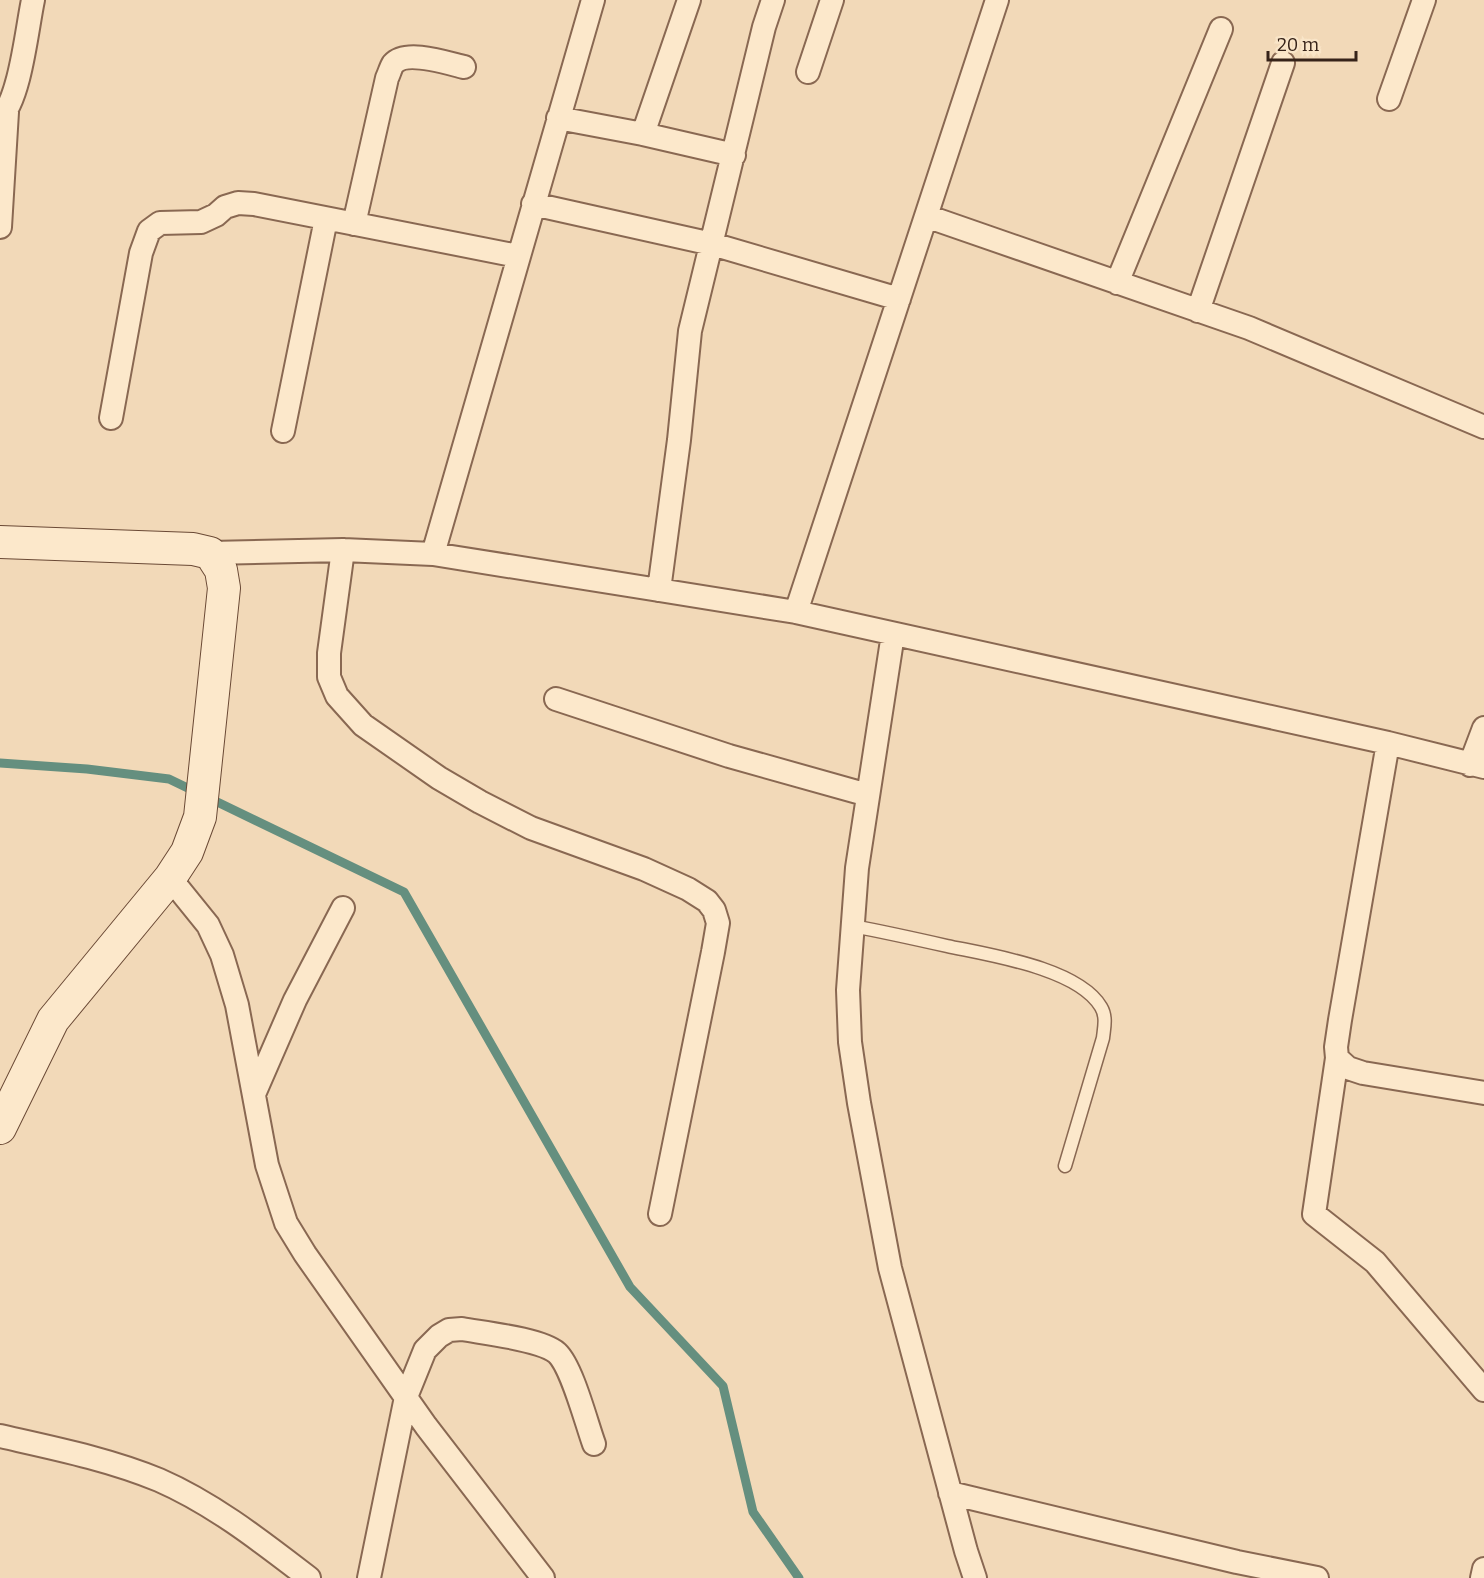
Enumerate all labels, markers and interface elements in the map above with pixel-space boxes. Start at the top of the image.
scale bar [1268,24,1356,62]
text: 20 m [1277,34,1319,56]

